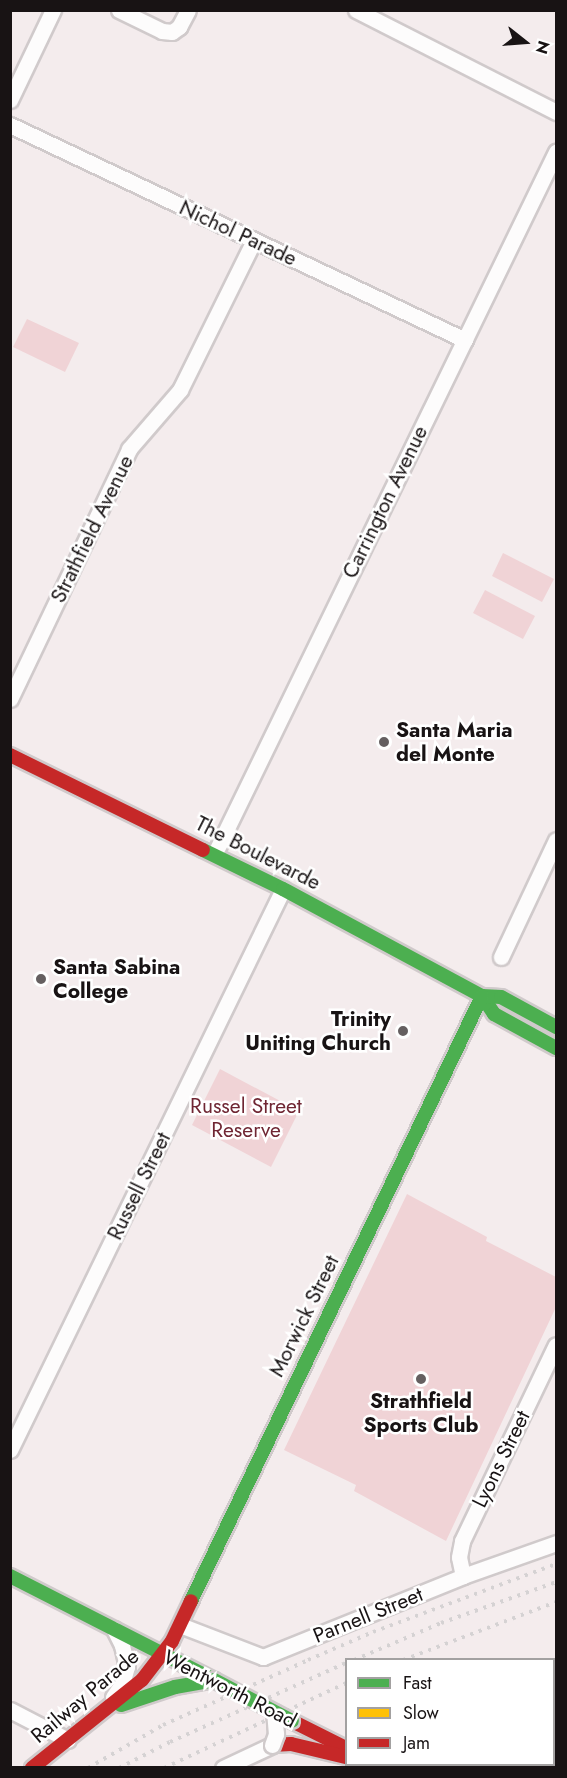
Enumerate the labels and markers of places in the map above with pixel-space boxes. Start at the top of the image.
place label: Santa Maria del Monte [396,717,513,767]
marker: Santa Maria del Monte [377,735,391,749]
place label: Santa Sabina College [53,954,180,1004]
marker: Santa Sabina College [34,972,48,986]
place label: Trinity Uniting Church [245,1006,391,1056]
marker: Trinity Uniting Church [396,1024,410,1038]
marker: Strathfield Sports Club [414,1372,428,1386]
place label: Strathfield Sports Club [363,1388,479,1438]

